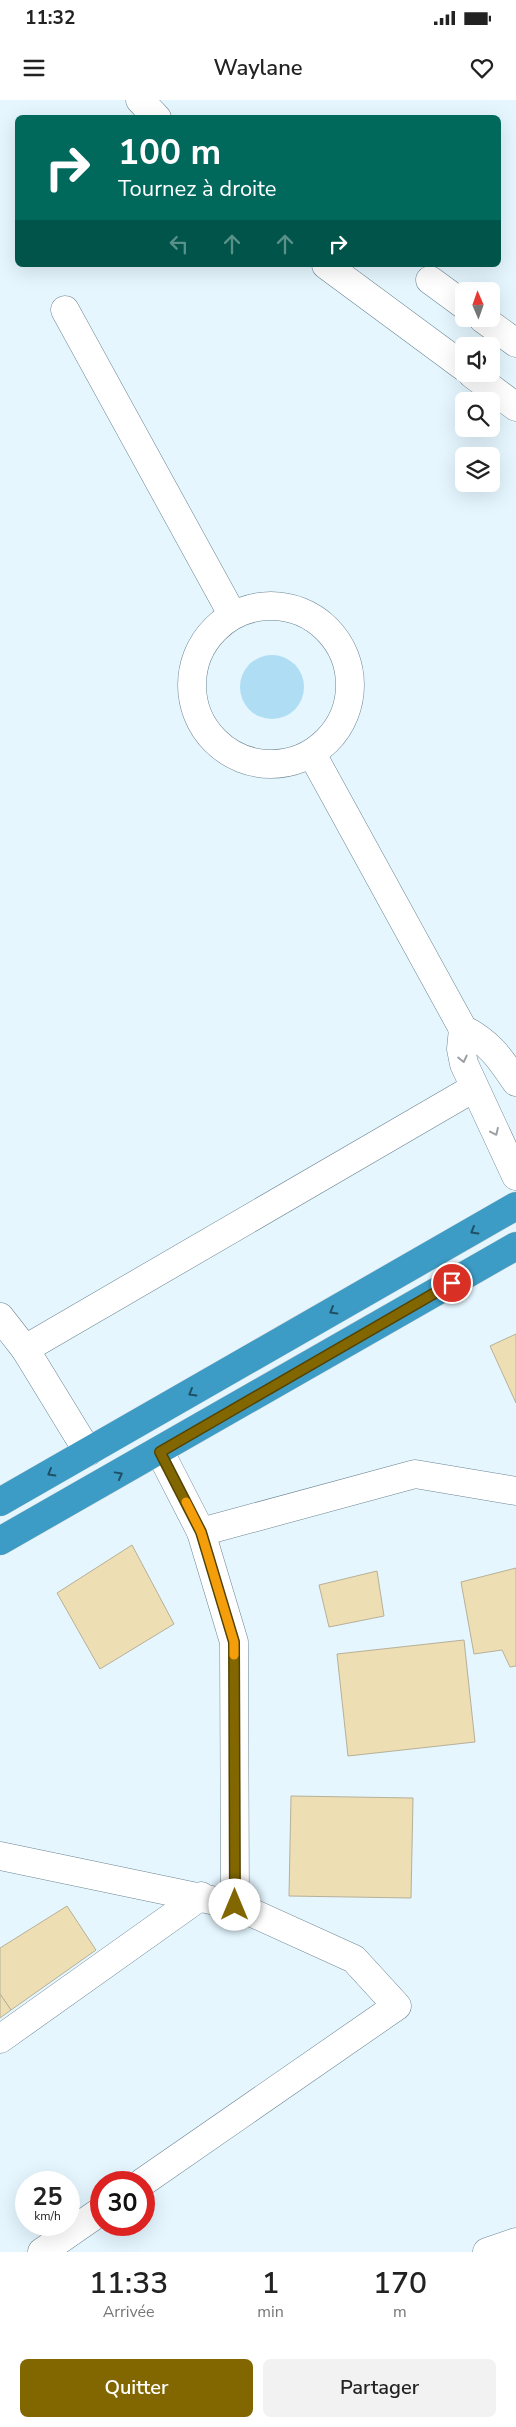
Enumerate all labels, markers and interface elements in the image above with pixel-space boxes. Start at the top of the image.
text: 11:32 [25,5,75,31]
text: Waylane [213,53,303,83]
icon: menu [20,54,48,82]
icon: heart [468,54,496,82]
text: 100 m [118,129,221,176]
icon: right [35,135,100,200]
text: Tournez à droite [118,174,277,204]
icon: left [165,230,193,258]
icon: ahead [218,230,246,258]
icon: ahead [271,230,299,258]
icon: right [324,230,352,258]
north arrow [455,282,500,328]
map controls [455,282,500,492]
button: sound [455,337,500,382]
button: search [455,392,500,437]
button: layers [455,447,500,492]
one-way arrow [457,1055,468,1064]
one-way arrow [489,1127,499,1136]
one-way arrow [470,1224,479,1234]
pin [431,1262,473,1304]
icon: arrive [438,1269,466,1297]
one-way arrow [329,1305,338,1315]
one-way arrow [188,1386,197,1396]
one-way arrow [47,1467,56,1477]
one-way arrow [114,1471,123,1481]
position arrow [208,1878,260,1930]
speed limit sign: 30 [90,2171,155,2236]
text: 25 [32,2180,63,2214]
text: km/h [34,2208,61,2224]
text: 11:33 [89,2263,168,2304]
text: 1 [262,2263,280,2304]
text: 170 [373,2263,427,2304]
text: Arrivée [103,2301,155,2323]
text: min [257,2301,284,2323]
text: m [393,2301,407,2323]
button: Quitter [20,2359,253,2417]
button: Partager [263,2359,496,2417]

